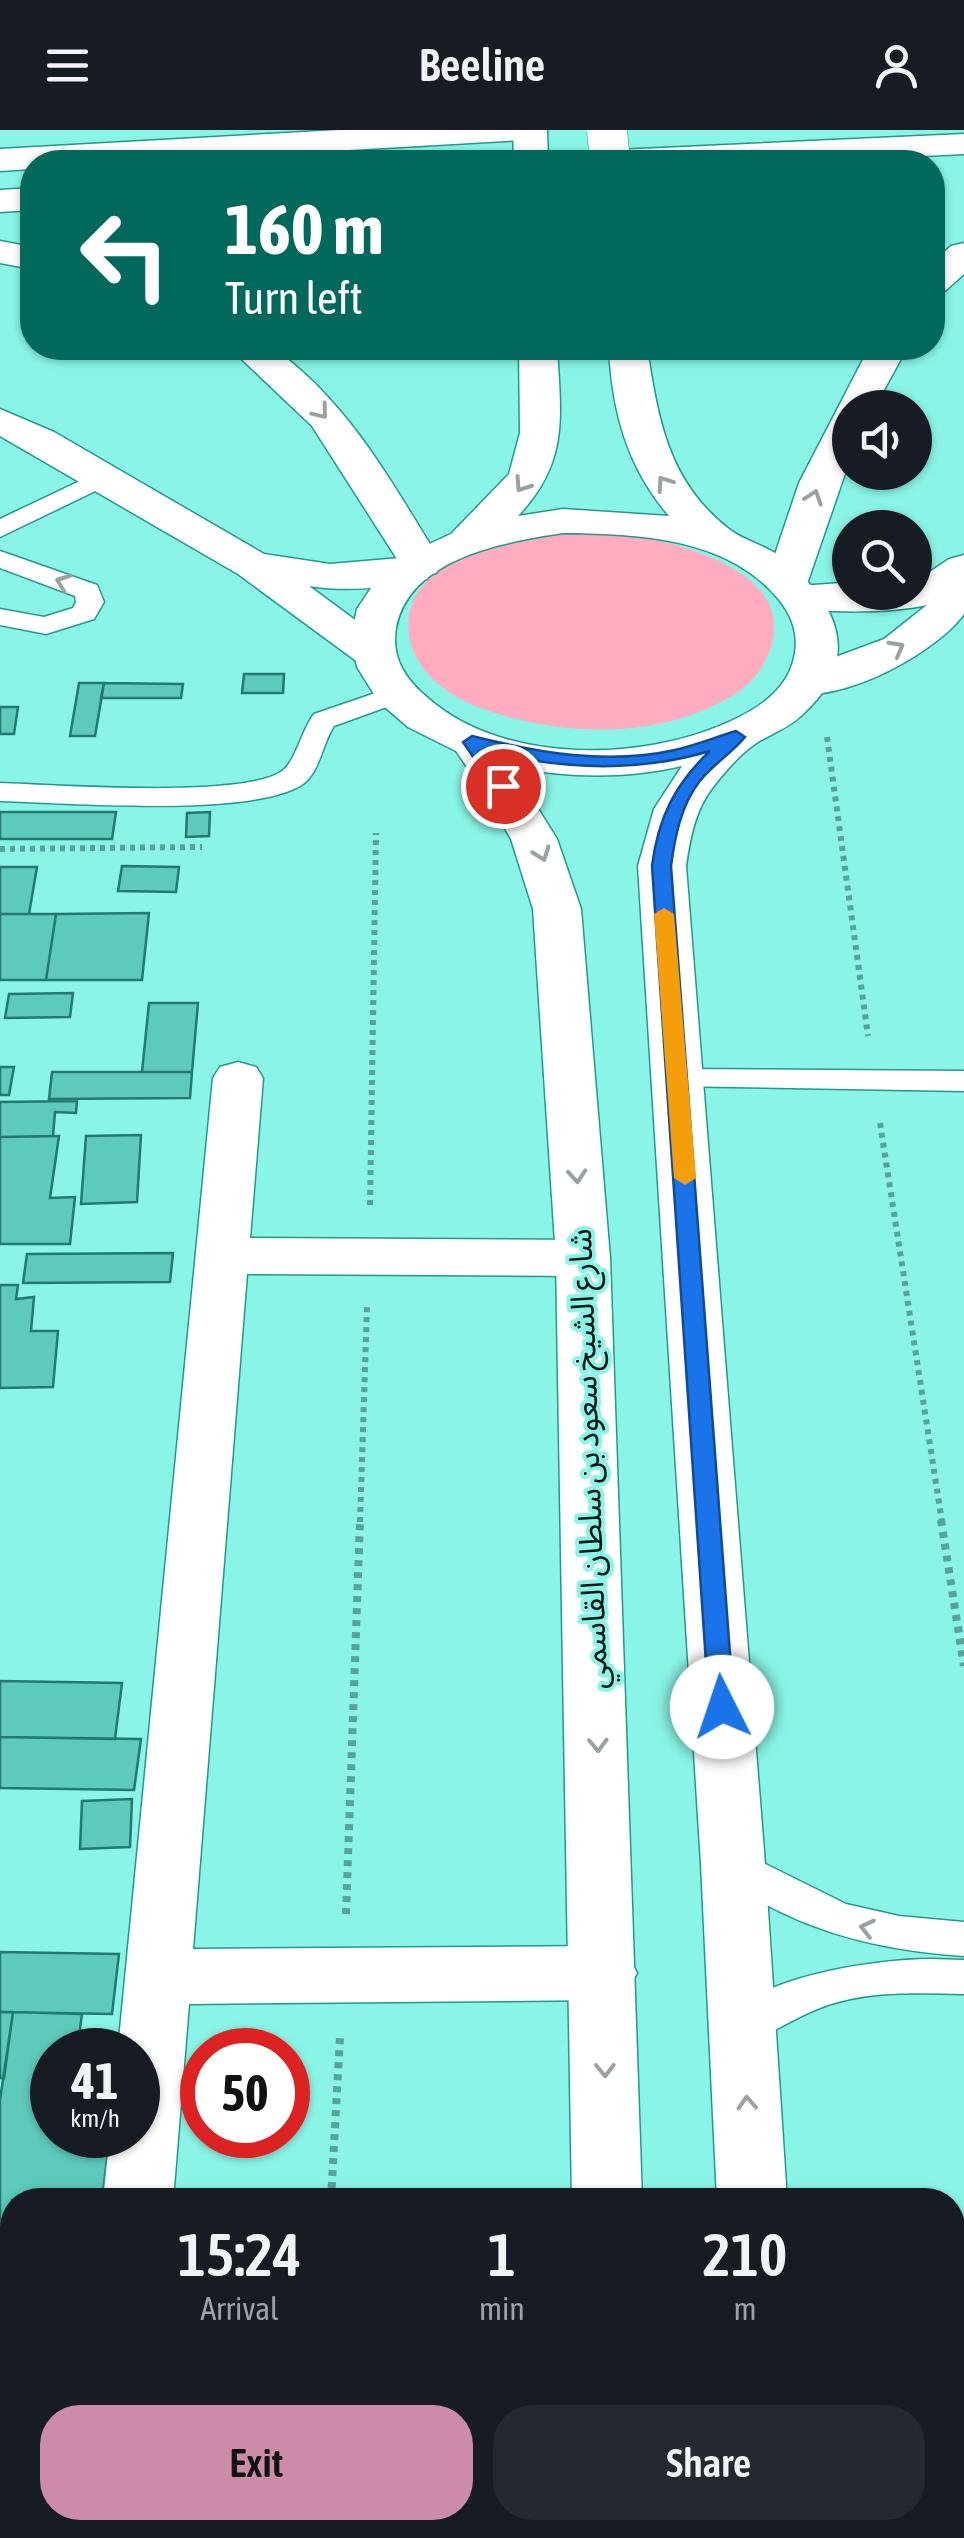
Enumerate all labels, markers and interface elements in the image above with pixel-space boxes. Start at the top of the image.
icon: menu [40,38,95,93]
icon: person [869,38,924,93]
text: Beeline [419,39,545,91]
text: 160 m [225,189,384,269]
icon: left [60,190,190,320]
text: Turn left [225,272,363,324]
map controls [832,390,932,610]
button: sound [832,390,932,490]
one-way arrow [309,401,327,419]
one-way arrow [516,473,534,492]
one-way arrow [658,476,676,495]
one-way arrow [803,489,823,506]
button: search [832,510,932,610]
one-way arrow [56,573,73,593]
one-way arrow [886,641,904,661]
pin [461,744,546,829]
icon: arrive [476,759,531,814]
one-way arrow [530,844,551,861]
one-way arrow [566,1168,587,1184]
street label: شارع الشيخ سعود بن سلطان القاسمي [561,1228,620,1690]
position arrow [670,1655,774,1759]
one-way arrow [587,1738,608,1754]
one-way arrow [859,1919,876,1940]
speed limit sign: 50 [180,2028,310,2158]
text: 41 [71,2052,118,2110]
one-way arrow [594,2064,616,2079]
one-way arrow [737,2094,758,2110]
text: km/h [70,2104,120,2132]
text: 15:24 [178,2220,301,2289]
text: 1 [488,2220,516,2289]
text: 210 [703,2220,787,2289]
text: Arrival [200,2290,279,2327]
text: min [479,2290,525,2327]
text: m [733,2290,756,2327]
button: Exit [40,2405,473,2520]
button: Share [493,2405,925,2520]

